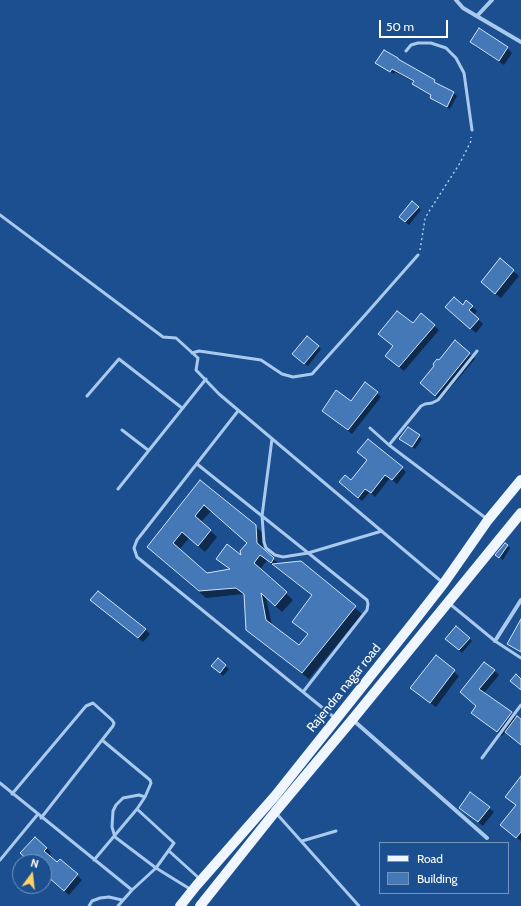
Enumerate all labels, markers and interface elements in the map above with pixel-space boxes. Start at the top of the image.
scale bar [381,12,450,38]
text: 50 m [386,19,414,34]
street label: Rajendra nagar road [304,641,384,735]
legend [379,842,509,894]
text: Road [417,851,443,866]
north arrow [12,854,52,894]
text: N [29,856,40,871]
text: Building [417,871,458,886]

